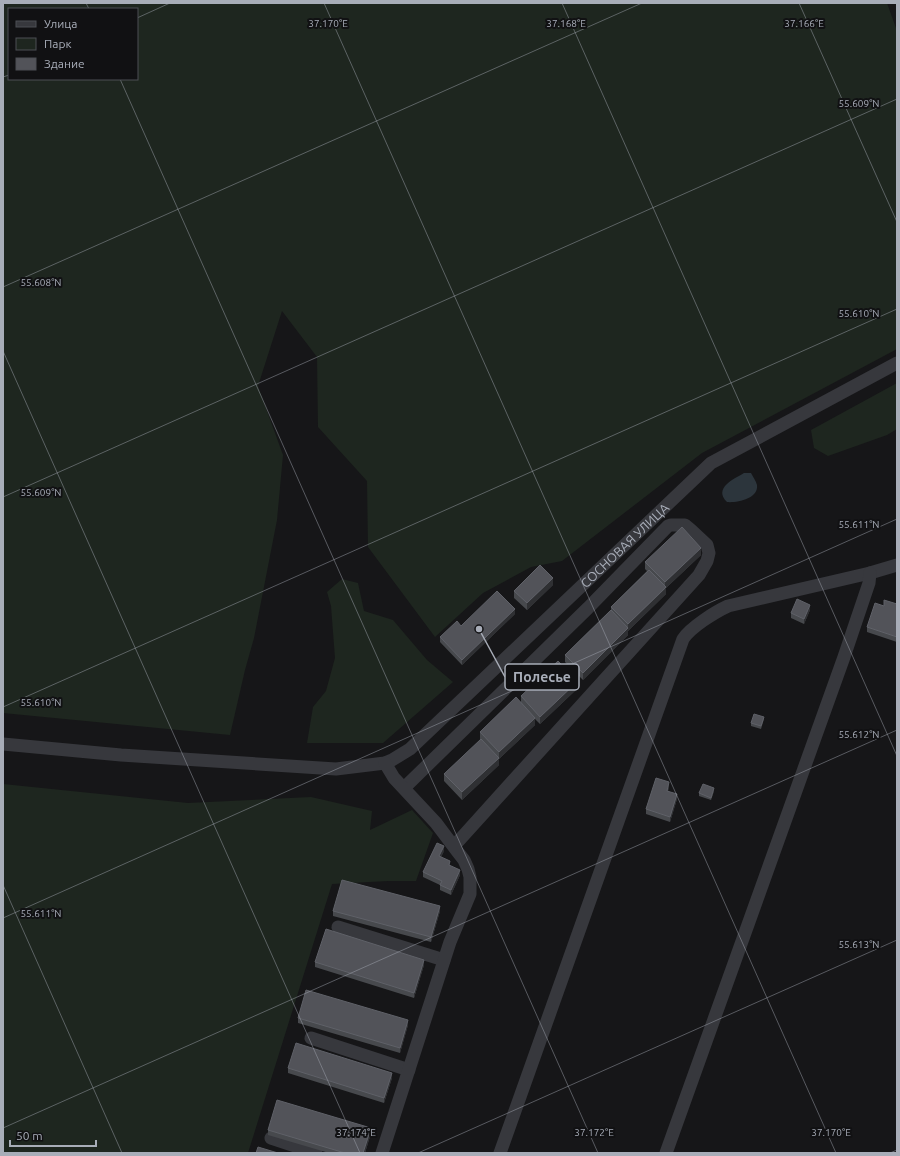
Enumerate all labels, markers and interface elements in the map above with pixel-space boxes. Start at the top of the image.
legend [8,8,138,80]
text: Улица [44,17,77,30]
text: 37.170°E [308,18,348,29]
text: 37.168°E [546,18,586,29]
text: 37.166°E [784,18,824,29]
text: Парк [44,37,72,50]
text: Здание [44,57,85,70]
text: 55.609°N [838,98,880,109]
text: 55.608°N [20,277,62,288]
text: 55.610°N [838,308,880,319]
text: 55.609°N [20,487,62,498]
street label: СОСНОВАЯ УЛИЦА [578,500,672,590]
text: 55.611°N [838,519,880,530]
callout: Полесье [505,664,579,690]
text: Полесье [513,669,571,685]
text: 55.610°N [20,697,62,708]
text: 55.612°N [838,729,880,740]
text: 55.611°N [20,908,62,919]
text: 55.613°N [838,939,880,950]
scale bar [10,1122,96,1148]
text: 37.174°E [336,1127,376,1138]
text: 37.172°E [574,1127,614,1138]
text: 37.170°E [811,1127,851,1138]
text: 50 m [16,1129,43,1142]

